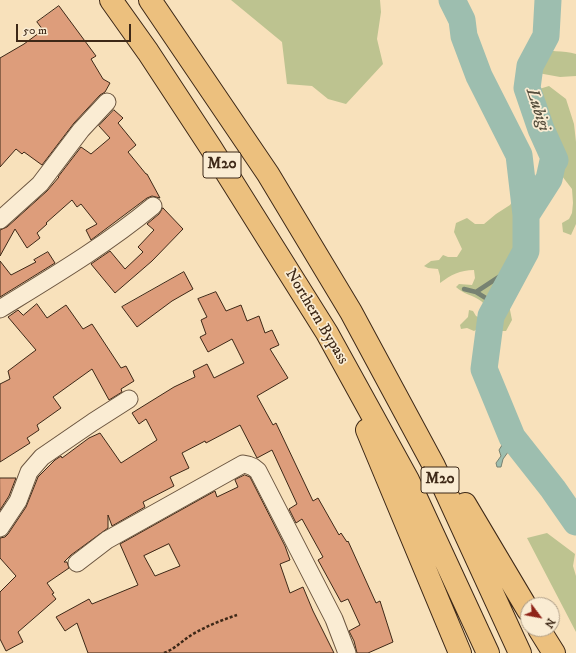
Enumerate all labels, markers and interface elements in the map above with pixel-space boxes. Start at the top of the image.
scale bar [18,16,133,42]
text: 50 m [23,23,47,38]
water label: Lubigi [520,86,554,134]
road number: M20 [203,152,241,178]
street label: Northern Bypass [280,266,352,368]
road number: M20 [421,467,459,493]
north arrow [520,597,560,637]
text: N [541,615,558,630]

